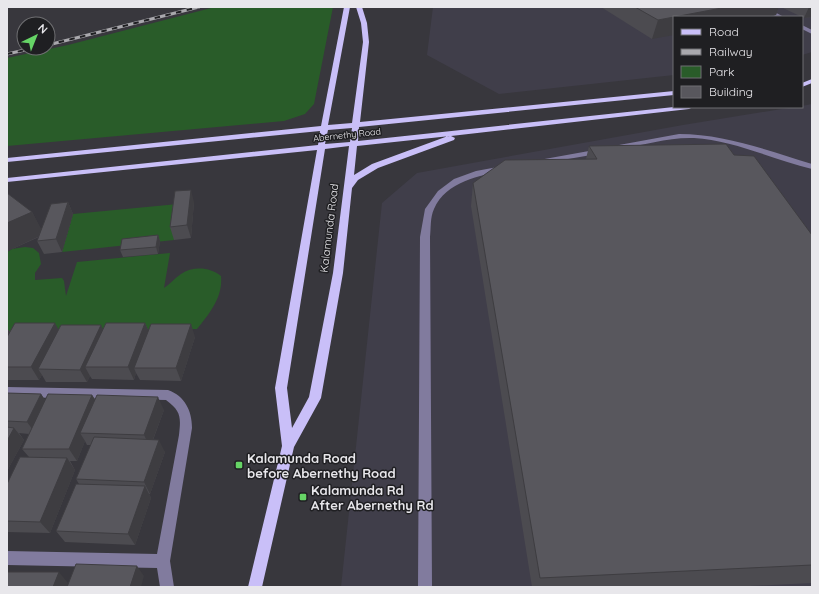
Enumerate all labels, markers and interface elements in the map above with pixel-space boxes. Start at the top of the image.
north arrow [16,16,56,56]
legend [673,16,803,108]
text: N [35,21,51,37]
text: Road [709,24,739,39]
text: Railway [709,44,753,59]
text: Park [709,64,734,79]
text: Building [709,84,753,99]
street label: Abernethy Road [312,125,381,144]
street label: Kalamunda Road [317,183,341,273]
place label: Kalamunda Road before Abernethy Road [247,450,396,481]
marker: Kalamunda Road before Abernethy Road [234,460,244,470]
place label: Kalamunda Rd After Abernethy Rd [311,482,434,513]
marker: Kalamunda Rd After Abernethy Rd [298,492,308,502]

